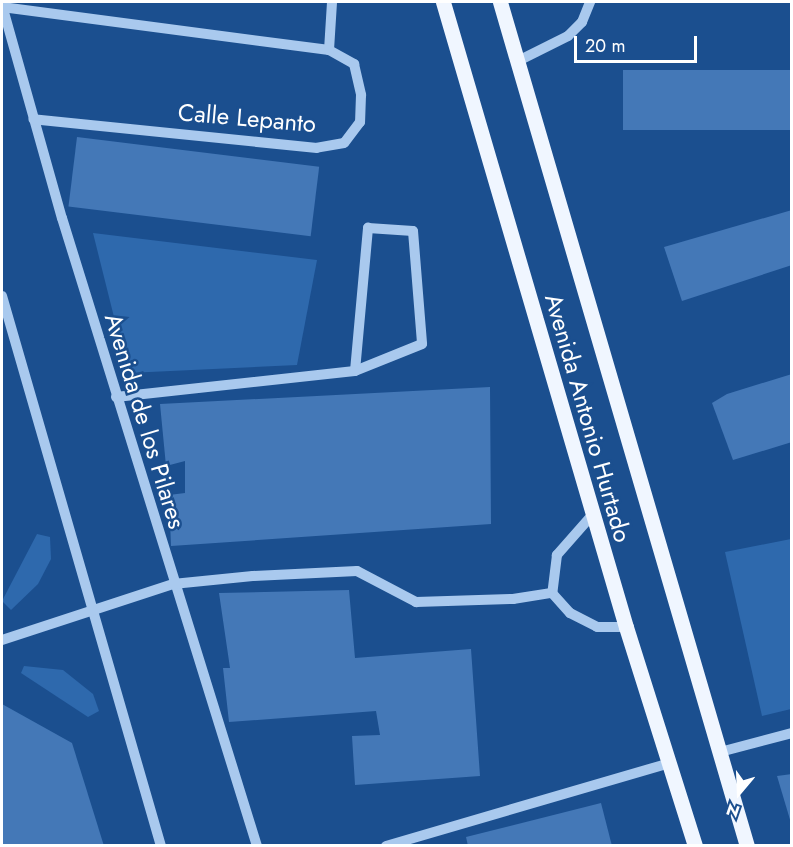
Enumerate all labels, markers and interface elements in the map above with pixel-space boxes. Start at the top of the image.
scale bar [577,24,700,62]
text: 20 m [585,33,625,59]
street label: Calle Lepanto [177,98,317,138]
street label: Avenida Antonio Hurtado [539,291,637,545]
street label: Avenida de los Pilares [99,310,191,532]
north arrow [709,763,769,823]
text: N [723,798,743,823]

